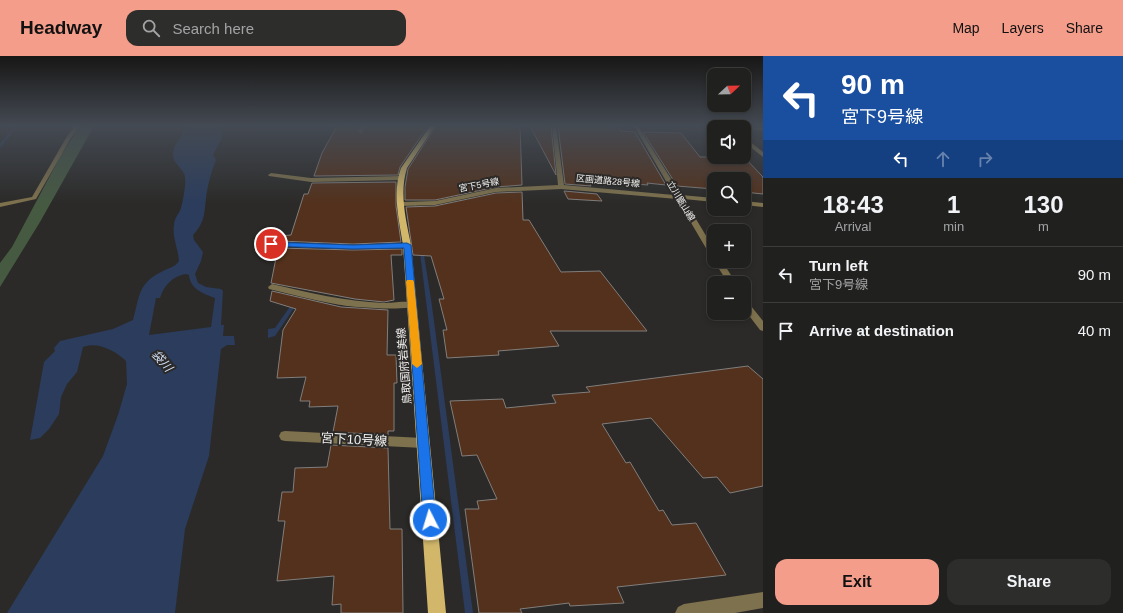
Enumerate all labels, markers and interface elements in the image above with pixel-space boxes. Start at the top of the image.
search box [126,10,406,46]
text: Headway [20,17,102,38]
icon: search [140,17,162,39]
text: Search here [172,20,254,37]
text: Map [952,20,980,36]
text: Layers [1002,20,1044,36]
text: Share [1066,20,1103,36]
north arrow [707,68,751,112]
map controls [707,68,751,320]
text: 90 m [841,69,905,100]
icon: left [775,72,827,124]
text: 宮下9号線 [841,107,923,127]
button: sound [707,120,751,164]
icon: left [890,148,912,170]
icon: ahead [932,148,954,170]
icon: right [974,148,996,170]
button: search [707,172,751,216]
street label: 区画道路28号線 [576,173,641,189]
street label: 宮下5号線 [458,176,501,194]
street label: 立川甑山線 [665,179,697,224]
text: 18:43 [822,191,884,218]
text: 1 [947,191,960,218]
text: 130 [1024,191,1064,218]
text: Arrival [835,219,872,234]
text: min [943,219,964,234]
text: m [1038,219,1049,234]
button: + [707,224,751,268]
pin [254,227,288,261]
icon: arrive [260,233,282,255]
text: Turn left [809,257,868,274]
icon: left [775,264,797,286]
text: 90 m [1078,266,1111,283]
button: − [707,276,751,320]
text: 宮下9号線 [809,277,868,292]
icon: arrive [775,320,797,342]
text: Arrive at destination [809,322,954,339]
text: 40 m [1078,322,1111,339]
street label: 鳥取国府岩美線 [395,327,413,405]
water label: 袋川 [149,347,176,376]
street label: 宮下10号線 [320,430,388,449]
position arrow [409,499,451,541]
button: Exit [775,559,939,605]
button: Share [947,559,1111,605]

